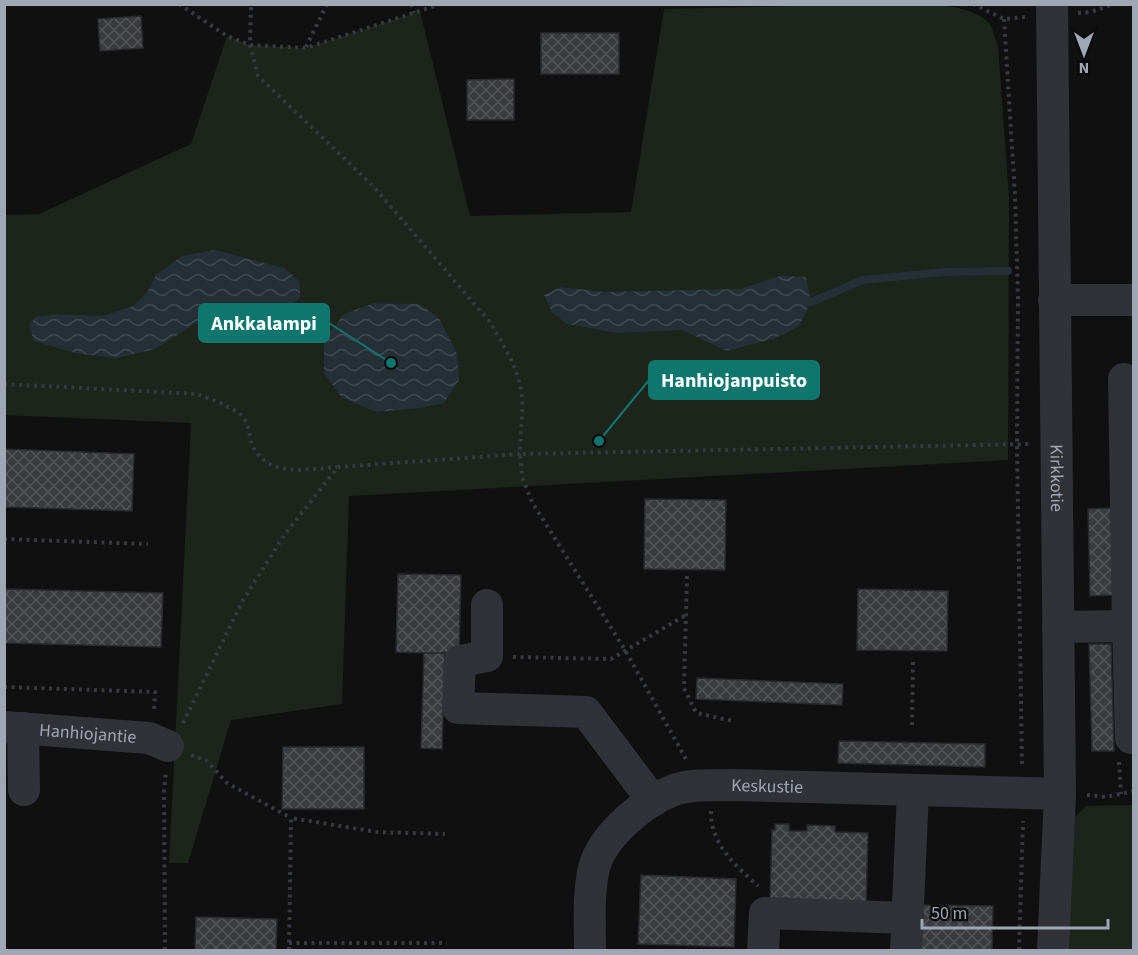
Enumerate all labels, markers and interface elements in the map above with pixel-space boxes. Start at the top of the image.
north arrow [1054,24,1114,84]
text: N [1079,57,1089,79]
callout: Ankkalampi [199,304,329,342]
text: Ankkalampi [210,310,317,338]
callout: Hanhiojanpuisto [649,361,819,399]
text: Hanhiojanpuisto [661,367,807,395]
street label: Kirkkotie [1043,444,1069,512]
street label: Hanhiojantie [38,718,137,750]
street label: Keskustie [731,773,803,800]
scale bar [922,892,1108,930]
text: 50 m [931,901,967,926]

